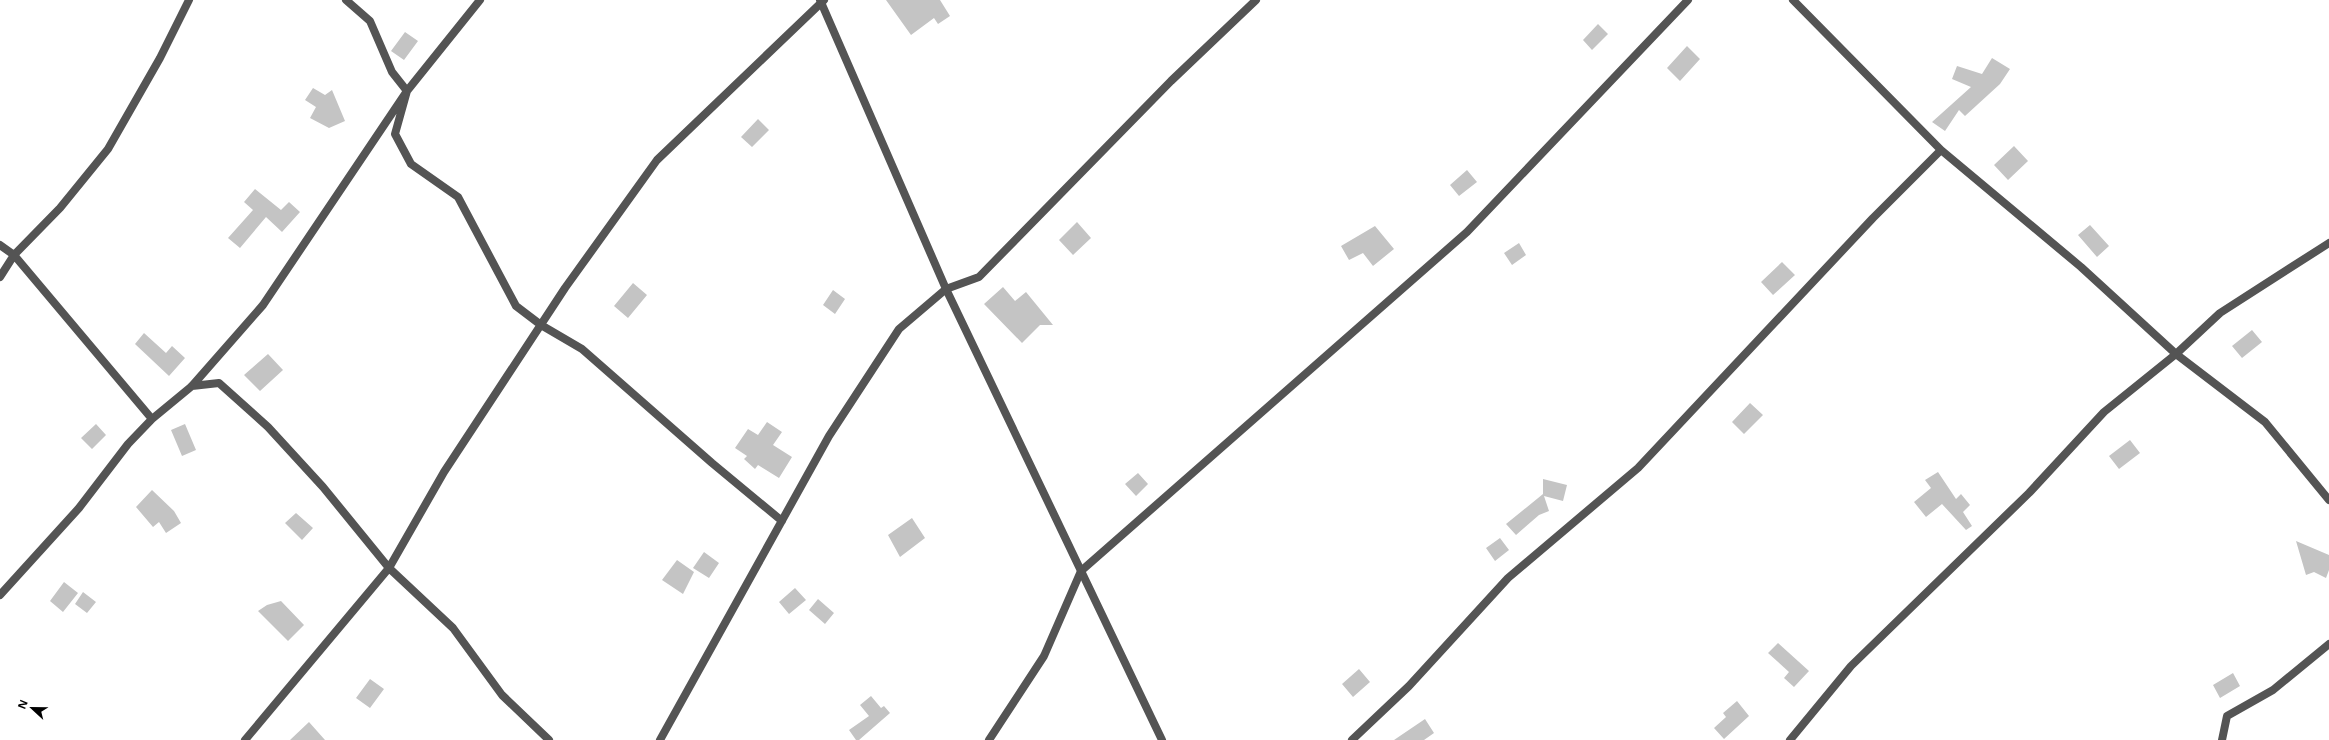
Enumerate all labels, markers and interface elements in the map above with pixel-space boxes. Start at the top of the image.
north arrow [12,688,52,728]
text: N [14,697,31,711]

